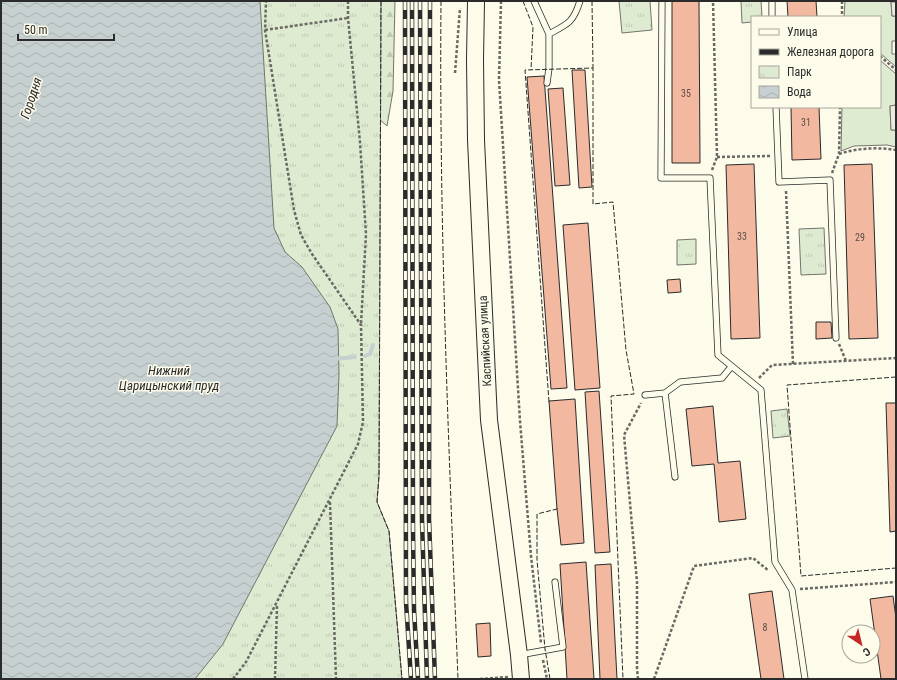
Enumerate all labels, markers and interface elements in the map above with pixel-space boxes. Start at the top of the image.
scale bar [18,16,114,42]
legend [751,16,881,108]
text: 50 m [24,23,48,37]
text: Улица [787,25,818,39]
text: Железная дорога [787,45,874,59]
text: Парк [787,65,812,79]
water label: Городня [17,75,45,121]
text: Вода [787,85,812,99]
house number: 35 [681,88,691,99]
house number: 31 [801,117,811,128]
house number: 33 [737,231,747,242]
house number: 29 [855,232,865,243]
street label: Каспийская улица [476,295,494,387]
water label: Нижний Царицынский пруд [119,363,219,393]
house number: 8 [763,622,768,633]
north arrow [841,624,881,664]
text: С [860,645,873,659]

